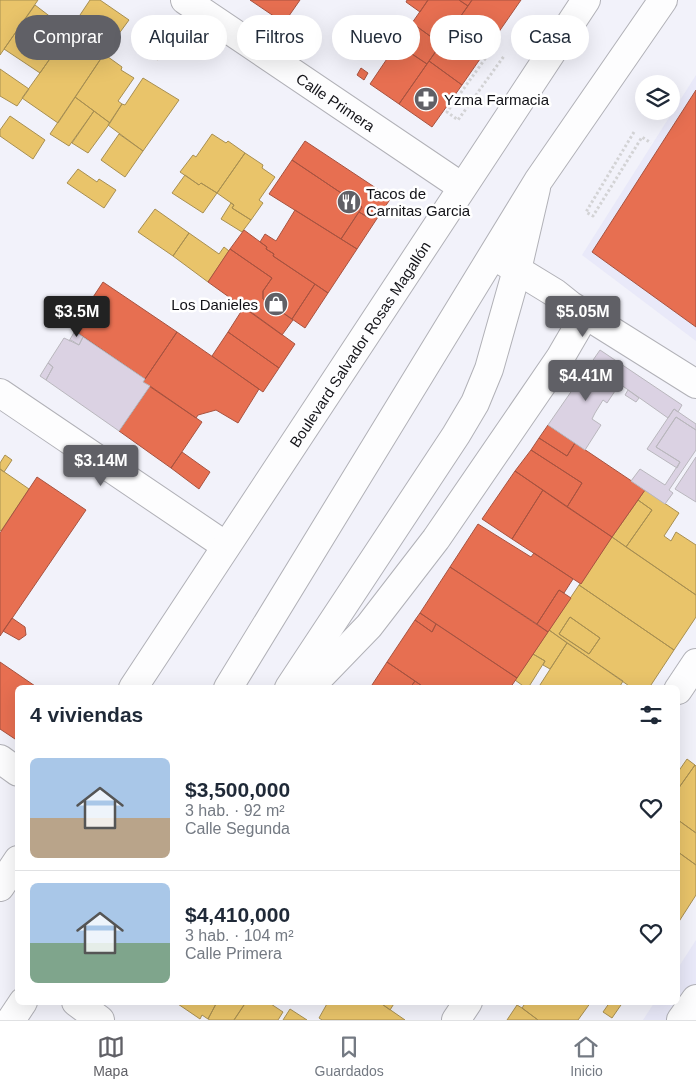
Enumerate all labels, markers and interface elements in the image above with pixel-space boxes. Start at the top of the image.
chip: Comprar [15,15,121,60]
chip: Alquilar [131,15,227,60]
chip: Filtros [237,15,322,60]
chip: Nuevo [332,15,420,60]
chip: Piso [430,15,501,60]
chip: Casa [511,15,589,60]
street label: Calle Primera [293,69,379,135]
map controls [635,75,680,120]
button: layers [635,75,680,120]
pharmacy icon: Yzma Farmacia [413,86,439,112]
place label: Yzma Farmacia [444,91,550,108]
place label: Tacos de Carnitas Garcia [366,185,471,219]
restaurant icon: Tacos de Carnitas Garcia [336,189,362,215]
street label: Boulevard Salvador Rosas Magallón [286,238,433,450]
shop icon: Los Danieles [263,291,289,317]
pin: $3.5M [42,296,112,338]
place label: Los Danieles [171,296,258,313]
pin: $5.05M [542,296,624,338]
text: $3.5M [55,303,99,320]
text: $5.05M [556,303,610,320]
pin: $4.41M [545,360,627,402]
text: $4.41M [559,367,613,384]
pin: $3.14M [60,444,142,487]
text: $3.14M [74,452,128,469]
icon: filters [637,701,665,729]
text: 4 viviendas [30,703,143,726]
icon: home [70,778,130,838]
text: $3,500,000 [185,778,290,801]
icon: heart [637,794,665,822]
text: 3 hab. · 92 m² [185,802,285,819]
text: Calle Segunda [185,820,290,837]
icon: home [70,903,130,963]
text: $4,410,000 [185,903,290,926]
icon: heart [637,919,665,947]
text: 3 hab. · 104 m² [185,927,294,944]
text: Calle Primera [185,945,282,962]
tab: Mapa [93,1033,128,1079]
tab: Guardados [315,1033,384,1079]
tab: Inicio [570,1033,603,1079]

